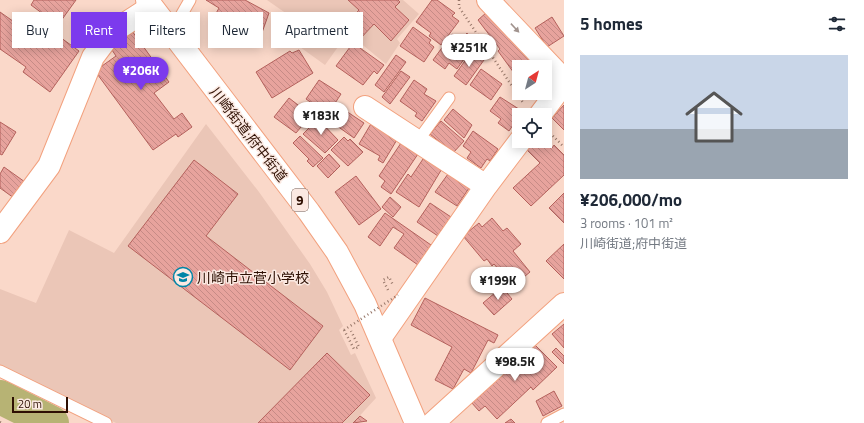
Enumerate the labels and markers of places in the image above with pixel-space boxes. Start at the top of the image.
pin: ¥251K [441,34,497,68]
pin: ¥206K [113,57,169,91]
pin: ¥183K [293,102,349,136]
school or university icon: 川崎市立菅小学校 [172,266,194,288]
place label: 川崎市立菅小学校 [197,267,309,288]
pin: ¥199K [470,267,526,301]
pin: ¥98.5K [482,348,548,382]

